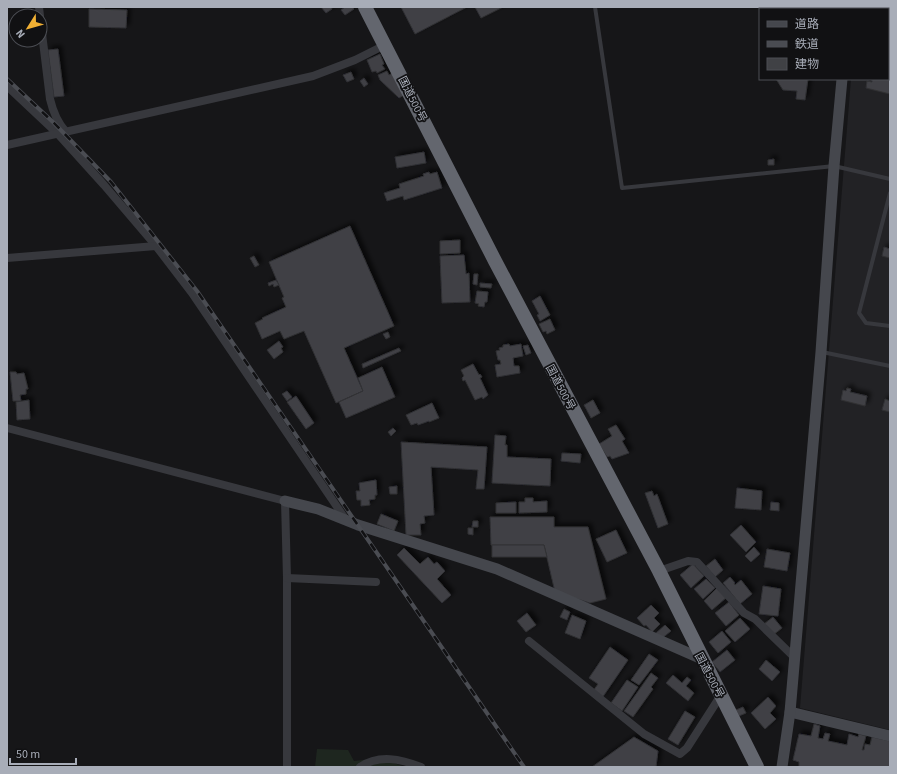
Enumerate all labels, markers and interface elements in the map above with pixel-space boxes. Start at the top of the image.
north arrow [8,8,48,48]
legend [759,8,889,80]
text: 道路 [795,16,819,33]
text: N [12,26,29,41]
text: 鉄道 [795,36,819,53]
text: 建物 [795,56,819,73]
street label: 国道500号 [395,74,430,125]
street label: 国道500号 [542,362,579,413]
street label: 国道500号 [691,650,728,701]
scale bar [10,740,76,766]
text: 50 m [16,746,40,763]

